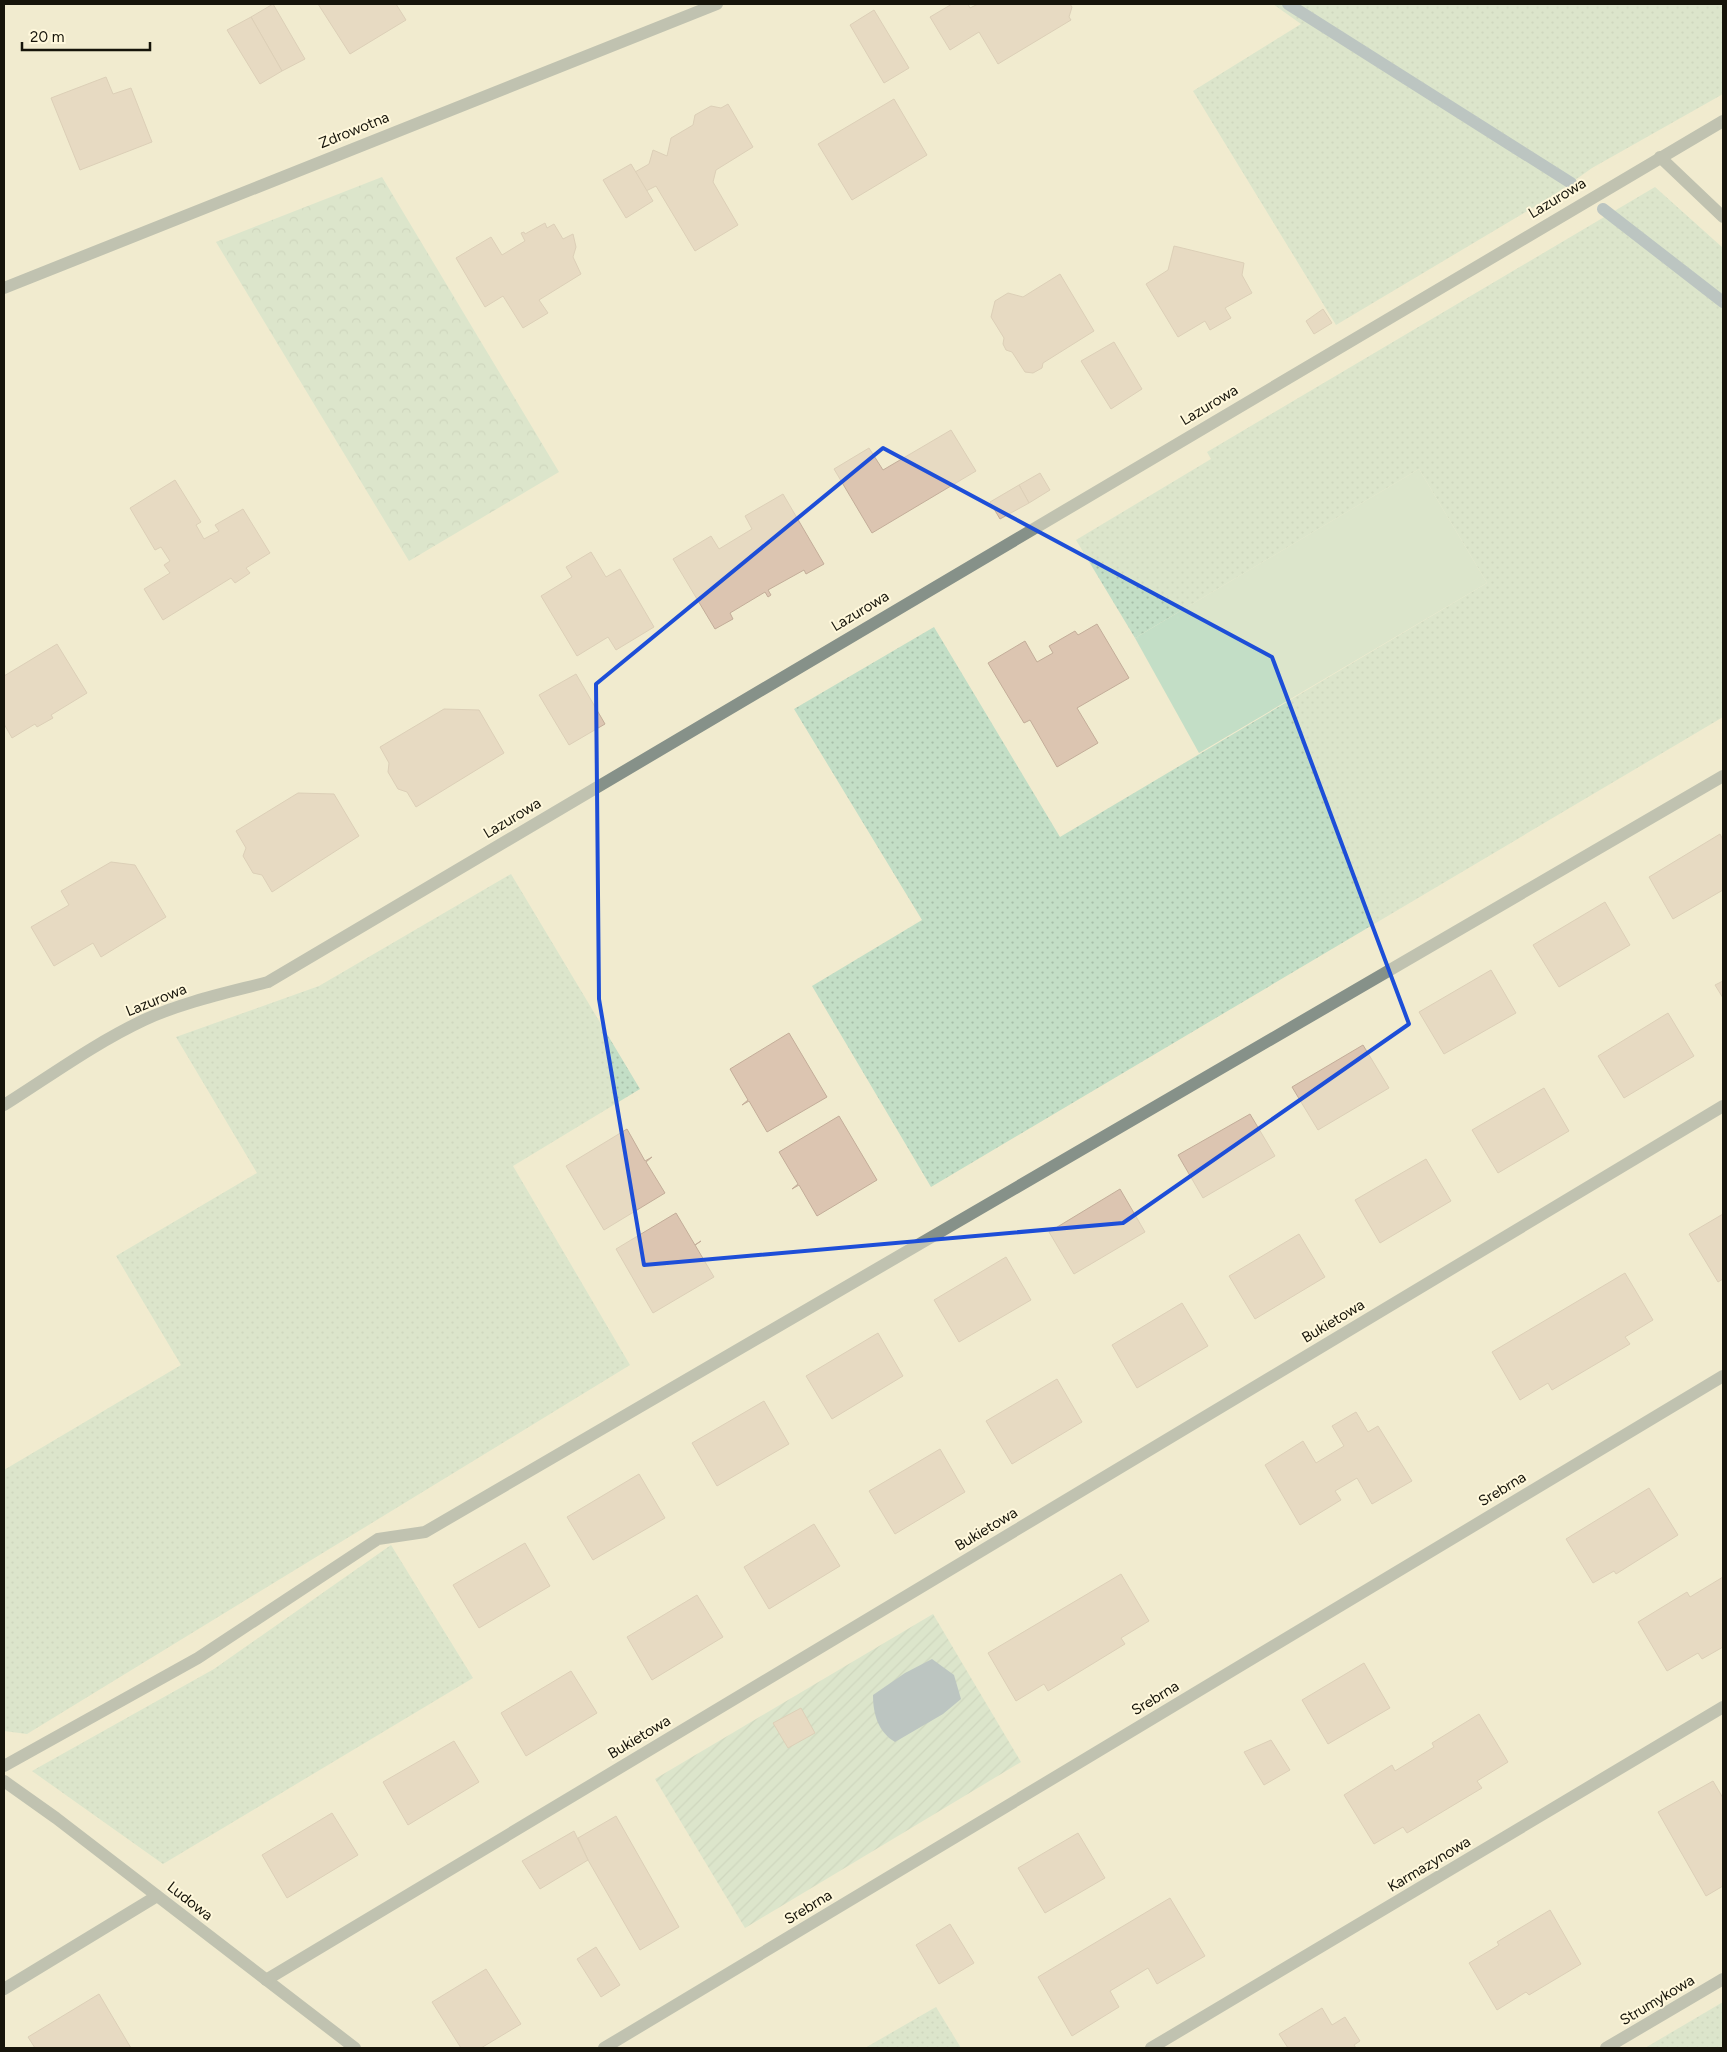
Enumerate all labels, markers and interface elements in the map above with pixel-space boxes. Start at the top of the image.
scale bar [22,20,150,52]
text: 20 m [30,28,64,46]
street label: Zdrowotna [316,108,392,152]
street label: Lazurowa [1525,174,1589,222]
street label: Lazurowa [1177,381,1241,429]
street label: Lazurowa [828,587,892,635]
street label: Lazurowa [480,794,544,842]
street label: Lazurowa [123,980,189,1020]
street label: Bukietowa [1298,1295,1368,1347]
street label: Srebrna [1475,1468,1529,1510]
street label: Bukietowa [951,1503,1021,1555]
street label: Srebrna [1128,1677,1182,1719]
street label: Bukietowa [604,1711,674,1763]
street label: Karmazynowa [1384,1832,1474,1896]
street label: Ludowa [164,1878,216,1924]
street label: Srebrna [781,1886,835,1928]
street label: Strumykowa [1616,1971,1698,2029]

